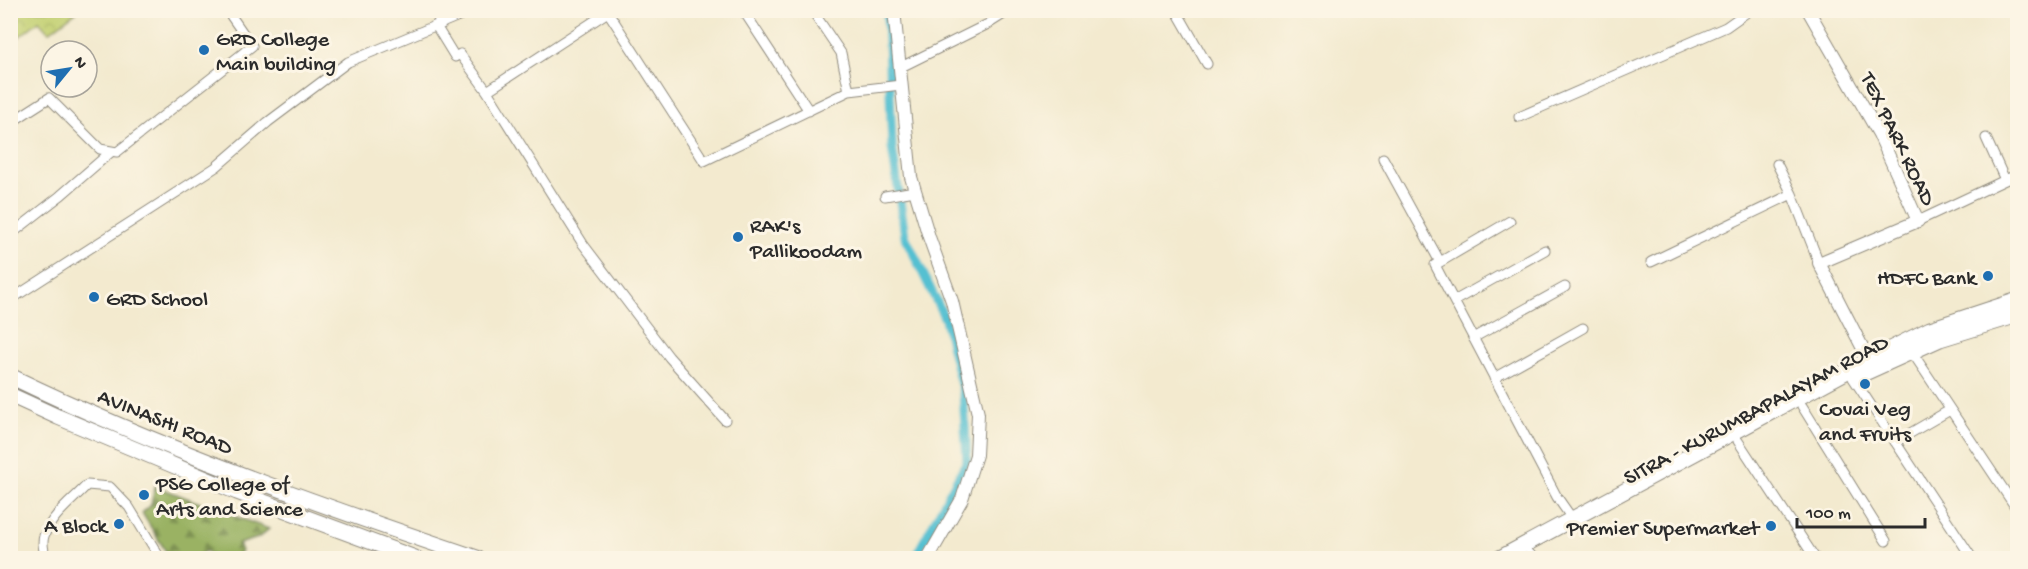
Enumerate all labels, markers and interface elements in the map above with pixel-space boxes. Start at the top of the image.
place label: GRD College Main building [216,28,336,79]
north arrow [39,39,99,99]
marker: GRD College Main building [197,43,211,57]
text: N [68,54,90,73]
street label: TEX PARK ROAD [1852,67,1940,211]
place label: RAK's Pallikoodam [749,215,863,266]
marker: RAK's Pallikoodam [731,230,745,244]
place label: HDFC Bank [1877,267,1978,293]
marker: HDFC Bank [1981,269,1995,283]
place label: GRD School [106,288,208,314]
marker: GRD School [87,290,101,304]
street label: SITRA - KURUMBAPALAYAM ROAD [1620,330,1894,493]
marker: Covai Veg and Fruits [1858,377,1872,391]
street label: AVINASHI ROAD [93,385,236,463]
place label: Covai Veg and Fruits [1819,398,1912,449]
place label: PSG College of Arts and Science [155,473,304,524]
marker: PSG College of Arts and Science [137,488,151,502]
scale bar [1797,491,1924,529]
text: 100 m [1805,504,1851,525]
place label: A Block [44,515,109,541]
marker: A Block [112,517,126,531]
place label: Premier Supermarket [1566,517,1761,543]
marker: Premier Supermarket [1764,519,1778,533]

